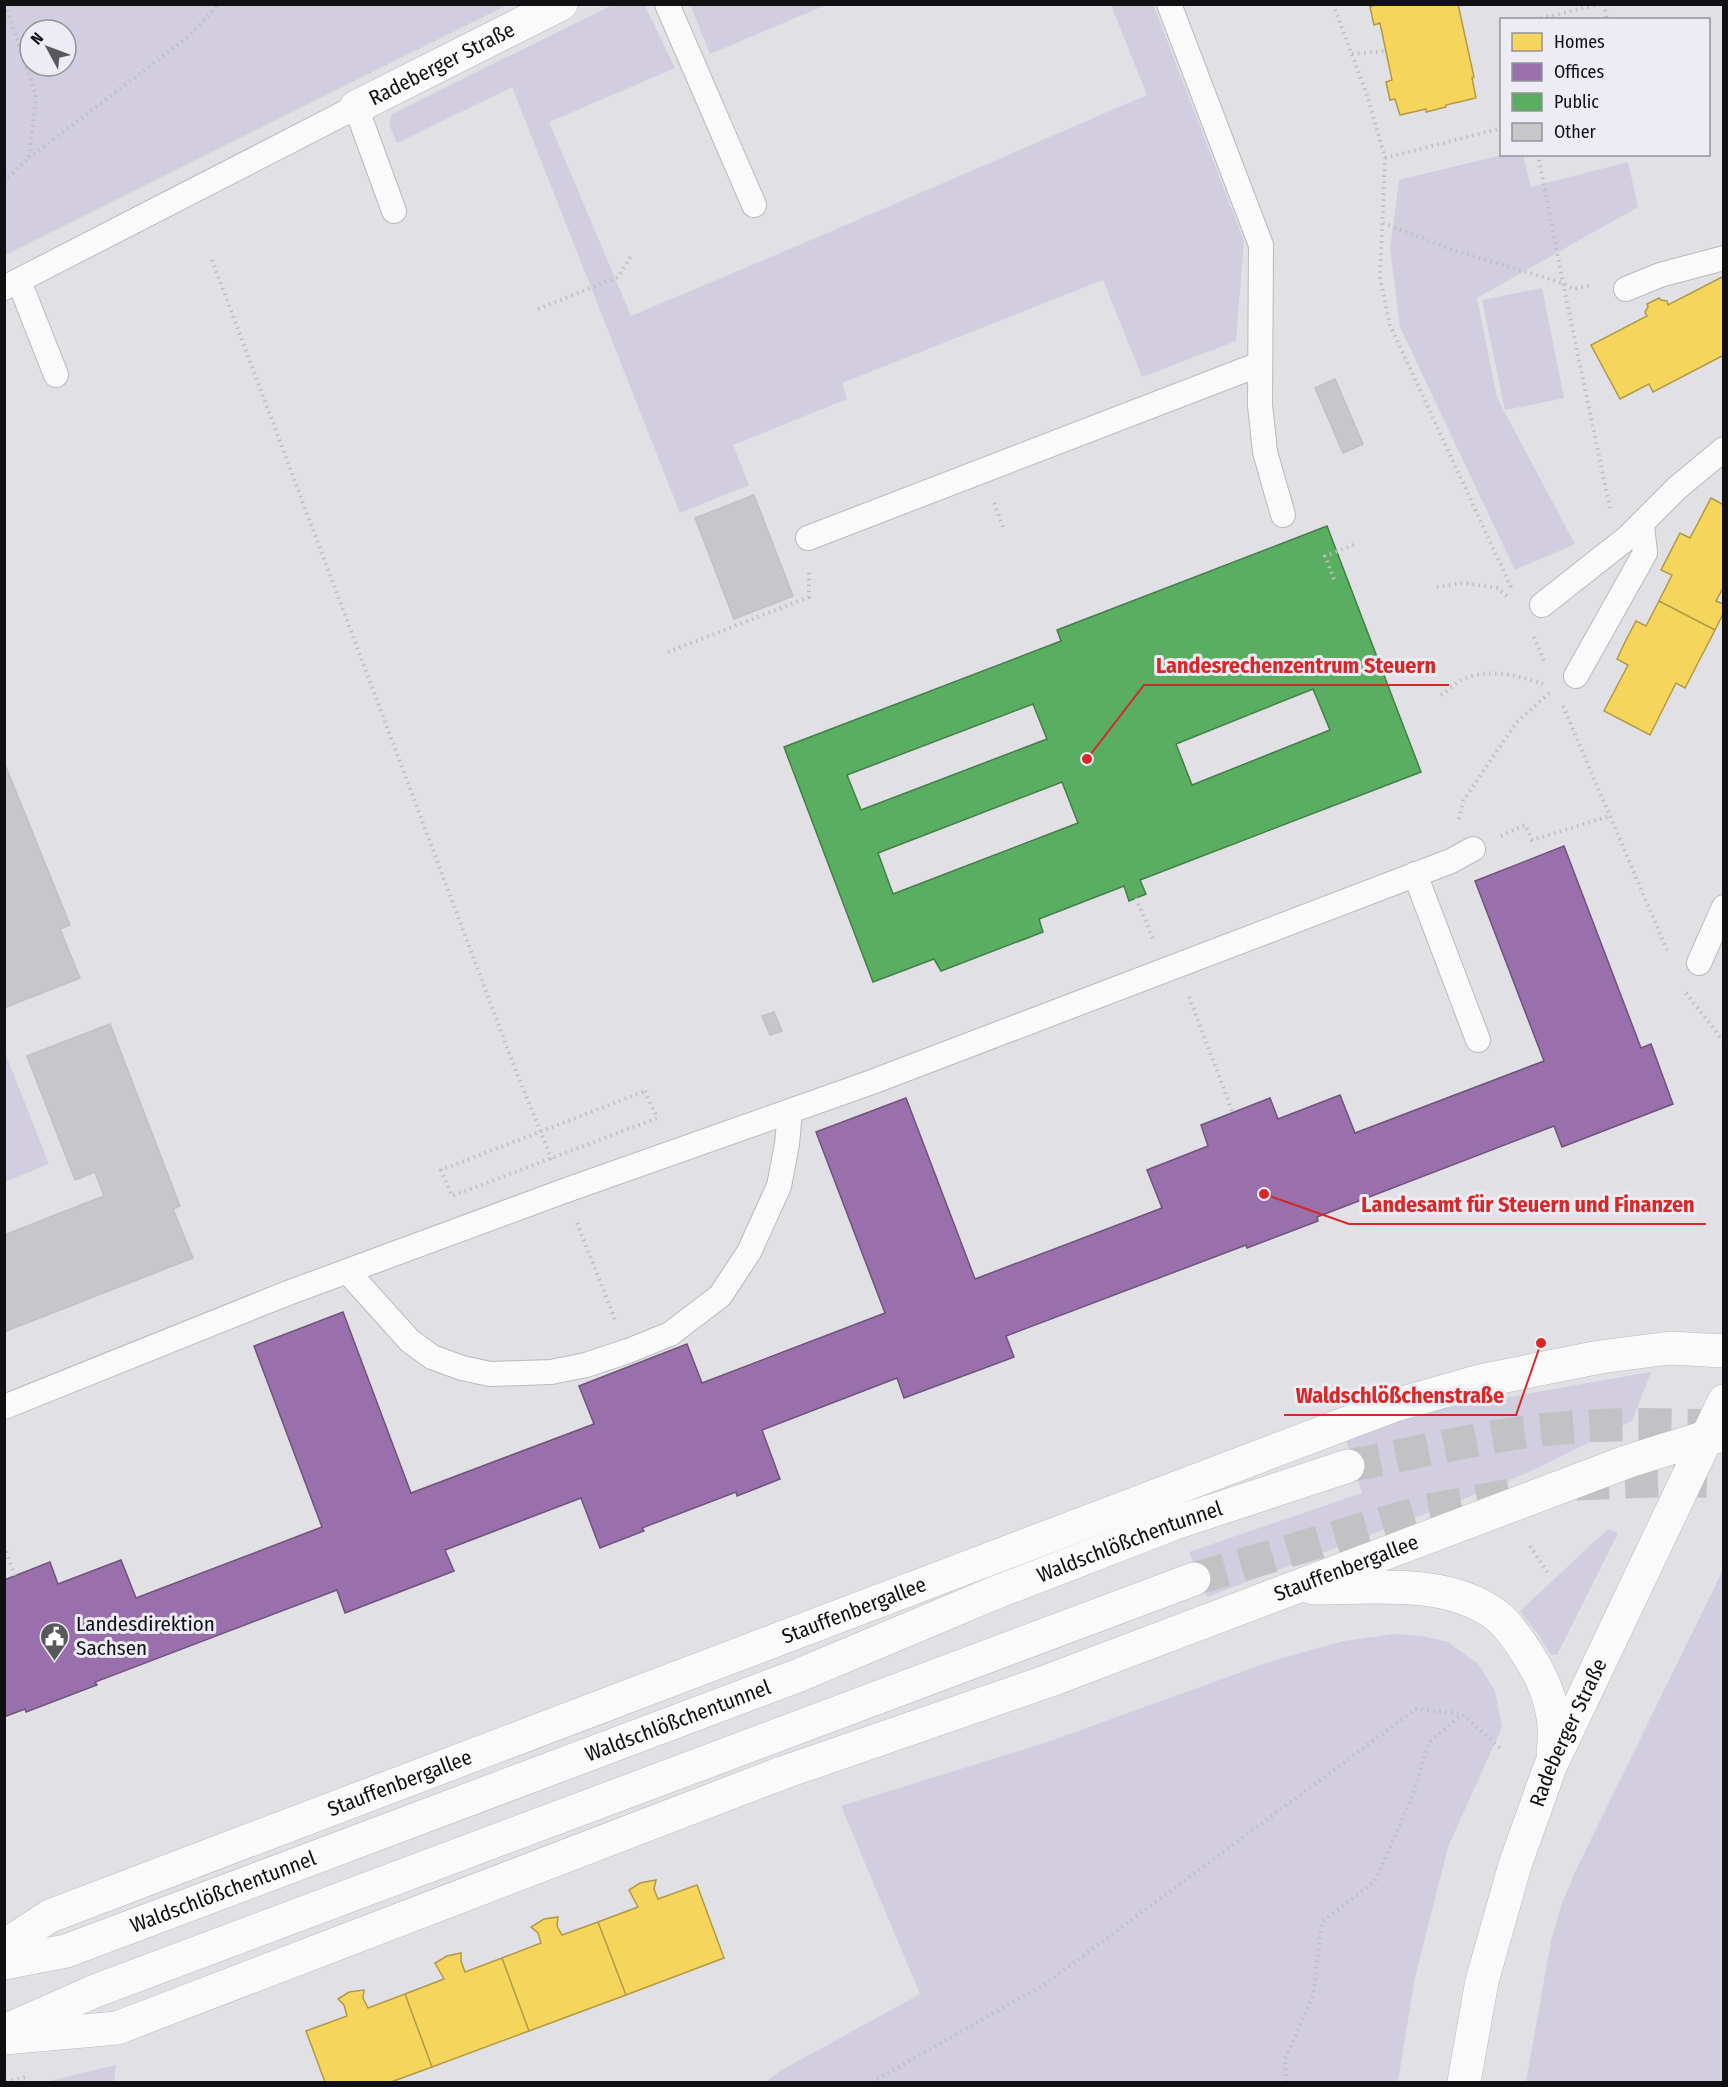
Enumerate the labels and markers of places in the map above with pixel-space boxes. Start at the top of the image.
callout: Landesrechenzentrum Steuern [1144,645,1449,685]
callout: Landesamt für Steuern und Finanzen [1349,1184,1706,1224]
callout: Waldschlößchenstraße [1284,1375,1516,1415]
place label: Landesdirektion Sachsen [76,1611,215,1661]
public building icon: Landesdirektion Sachsen [39,1620,71,1662]

